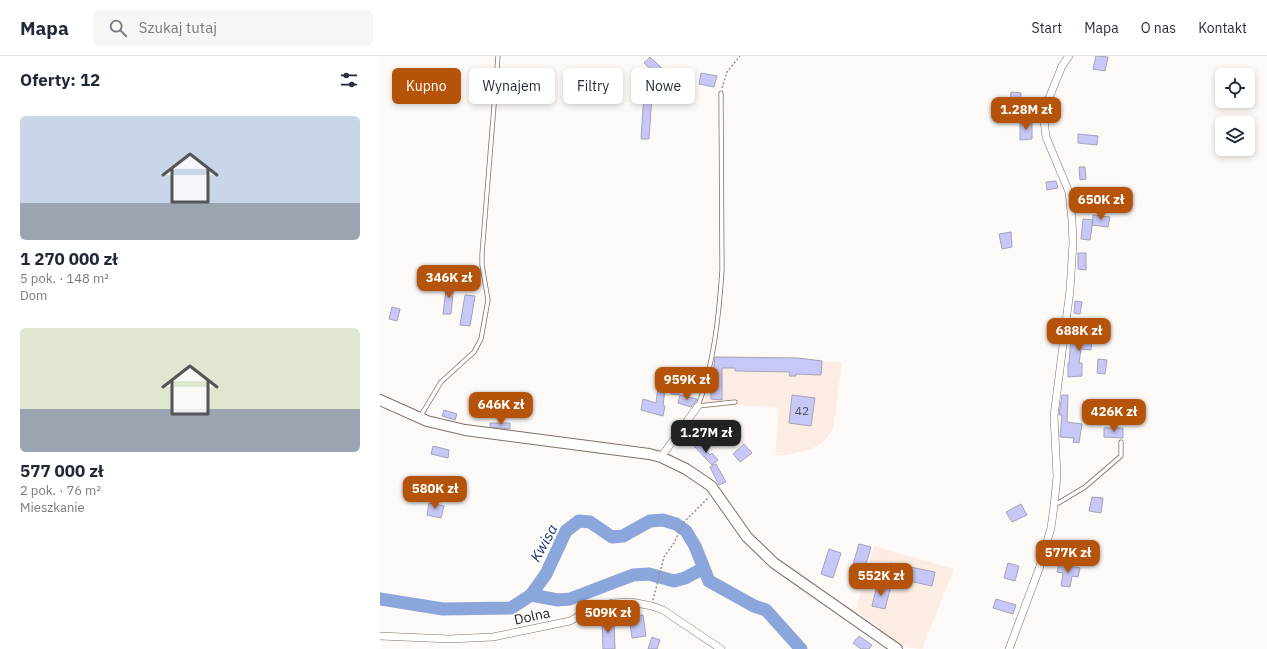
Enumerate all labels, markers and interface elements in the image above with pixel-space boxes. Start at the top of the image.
search box [93,10,373,46]
text: Mapa [20,16,69,40]
icon: search [107,17,129,39]
text: Szukaj tutaj [139,18,217,37]
text: Start [1032,19,1062,37]
text: Mapa [1084,19,1119,37]
text: O nas [1141,19,1176,37]
text: Kontakt [1198,19,1247,37]
chip: Kupno [392,68,461,104]
chip: Wynajem [469,68,555,104]
chip: Filtry [563,68,623,104]
chip: Nowe [631,68,695,104]
map controls [1215,68,1255,156]
button: locate [1215,68,1255,108]
text: Oferty: 12 [20,69,100,91]
icon: filters [338,69,360,91]
pin: 1.28M zł [985,97,1067,131]
text: 1.28M zł [1000,101,1052,118]
button: layers [1215,116,1255,156]
icon: home [154,142,226,214]
pin: 650K zł [1064,187,1138,221]
text: 650K zł [1078,191,1124,208]
text: 1 270 000 zł [20,248,118,270]
pin: 346K zł [412,265,486,299]
text: 346K zł [426,269,472,286]
text: 5 pok. · 148 m² [20,270,109,287]
text: Dom [20,287,47,304]
pin: 688K zł [1042,318,1116,352]
text: 688K zł [1056,322,1102,339]
icon: home [154,354,226,426]
pin: 959K zł [650,367,724,401]
text: 959K zł [664,371,710,388]
pin: 646K zł [464,392,538,426]
text: 646K zł [478,396,524,413]
pin: 426K zł [1077,399,1151,433]
house number: 42 [795,403,809,418]
text: 426K zł [1091,403,1137,420]
pin: 1.27M zł [665,420,747,454]
text: 1.27M zł [680,424,732,441]
text: 577 000 zł [20,460,103,482]
pin: 580K zł [398,476,472,510]
text: 580K zł [412,480,458,497]
text: 2 pok. · 76 m² [20,482,101,499]
text: Mieszkanie [20,499,85,516]
water label: Kwisa [526,520,562,565]
pin: 577K zł [1031,540,1105,574]
text: 577K zł [1045,544,1091,561]
pin: 552K zł [844,563,918,597]
text: 552K zł [858,567,904,584]
pin: 509K zł [571,600,645,634]
street label: Dolna [512,603,552,629]
text: 509K zł [585,604,631,621]

